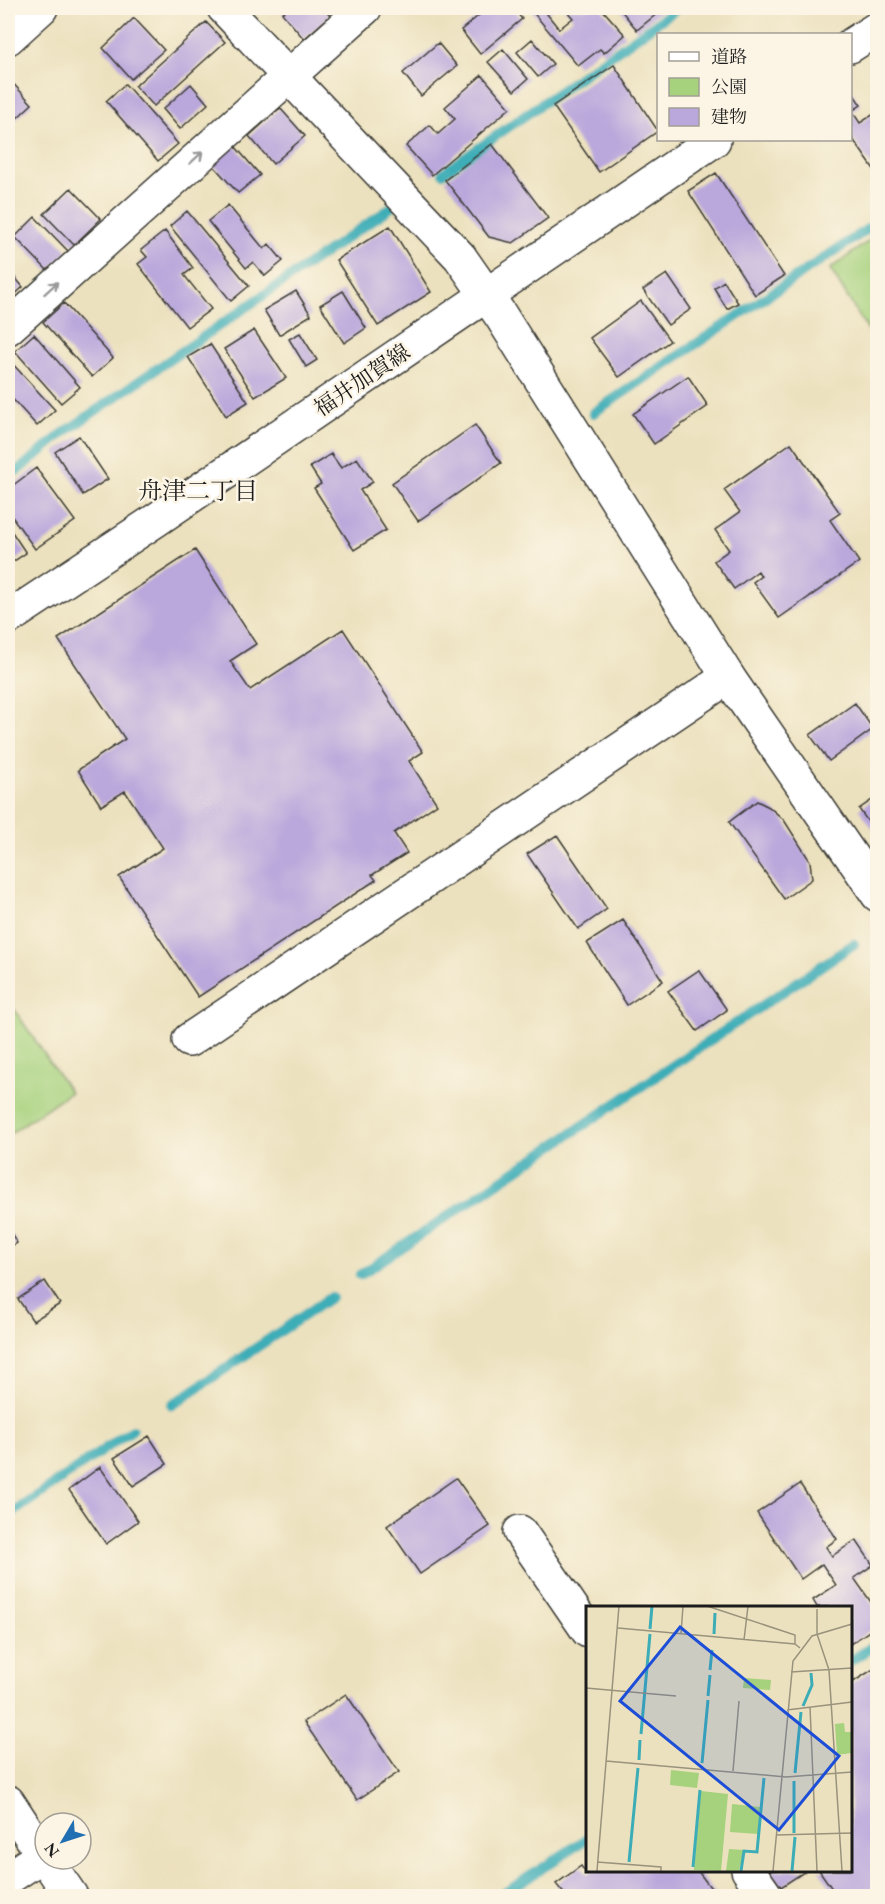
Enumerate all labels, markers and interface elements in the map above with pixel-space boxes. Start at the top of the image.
legend [657,33,852,141]
text: 道路 [711,45,747,68]
text: 公園 [711,75,747,98]
text: 建物 [711,105,747,128]
one-way arrow [188,151,203,165]
one-way arrow [43,281,58,295]
street label: 福井加賀線 [308,337,416,423]
district label: 舟津二丁目 [138,475,258,506]
inset map [586,1606,852,1871]
north arrow [33,1811,93,1871]
text: N [39,1838,64,1862]

